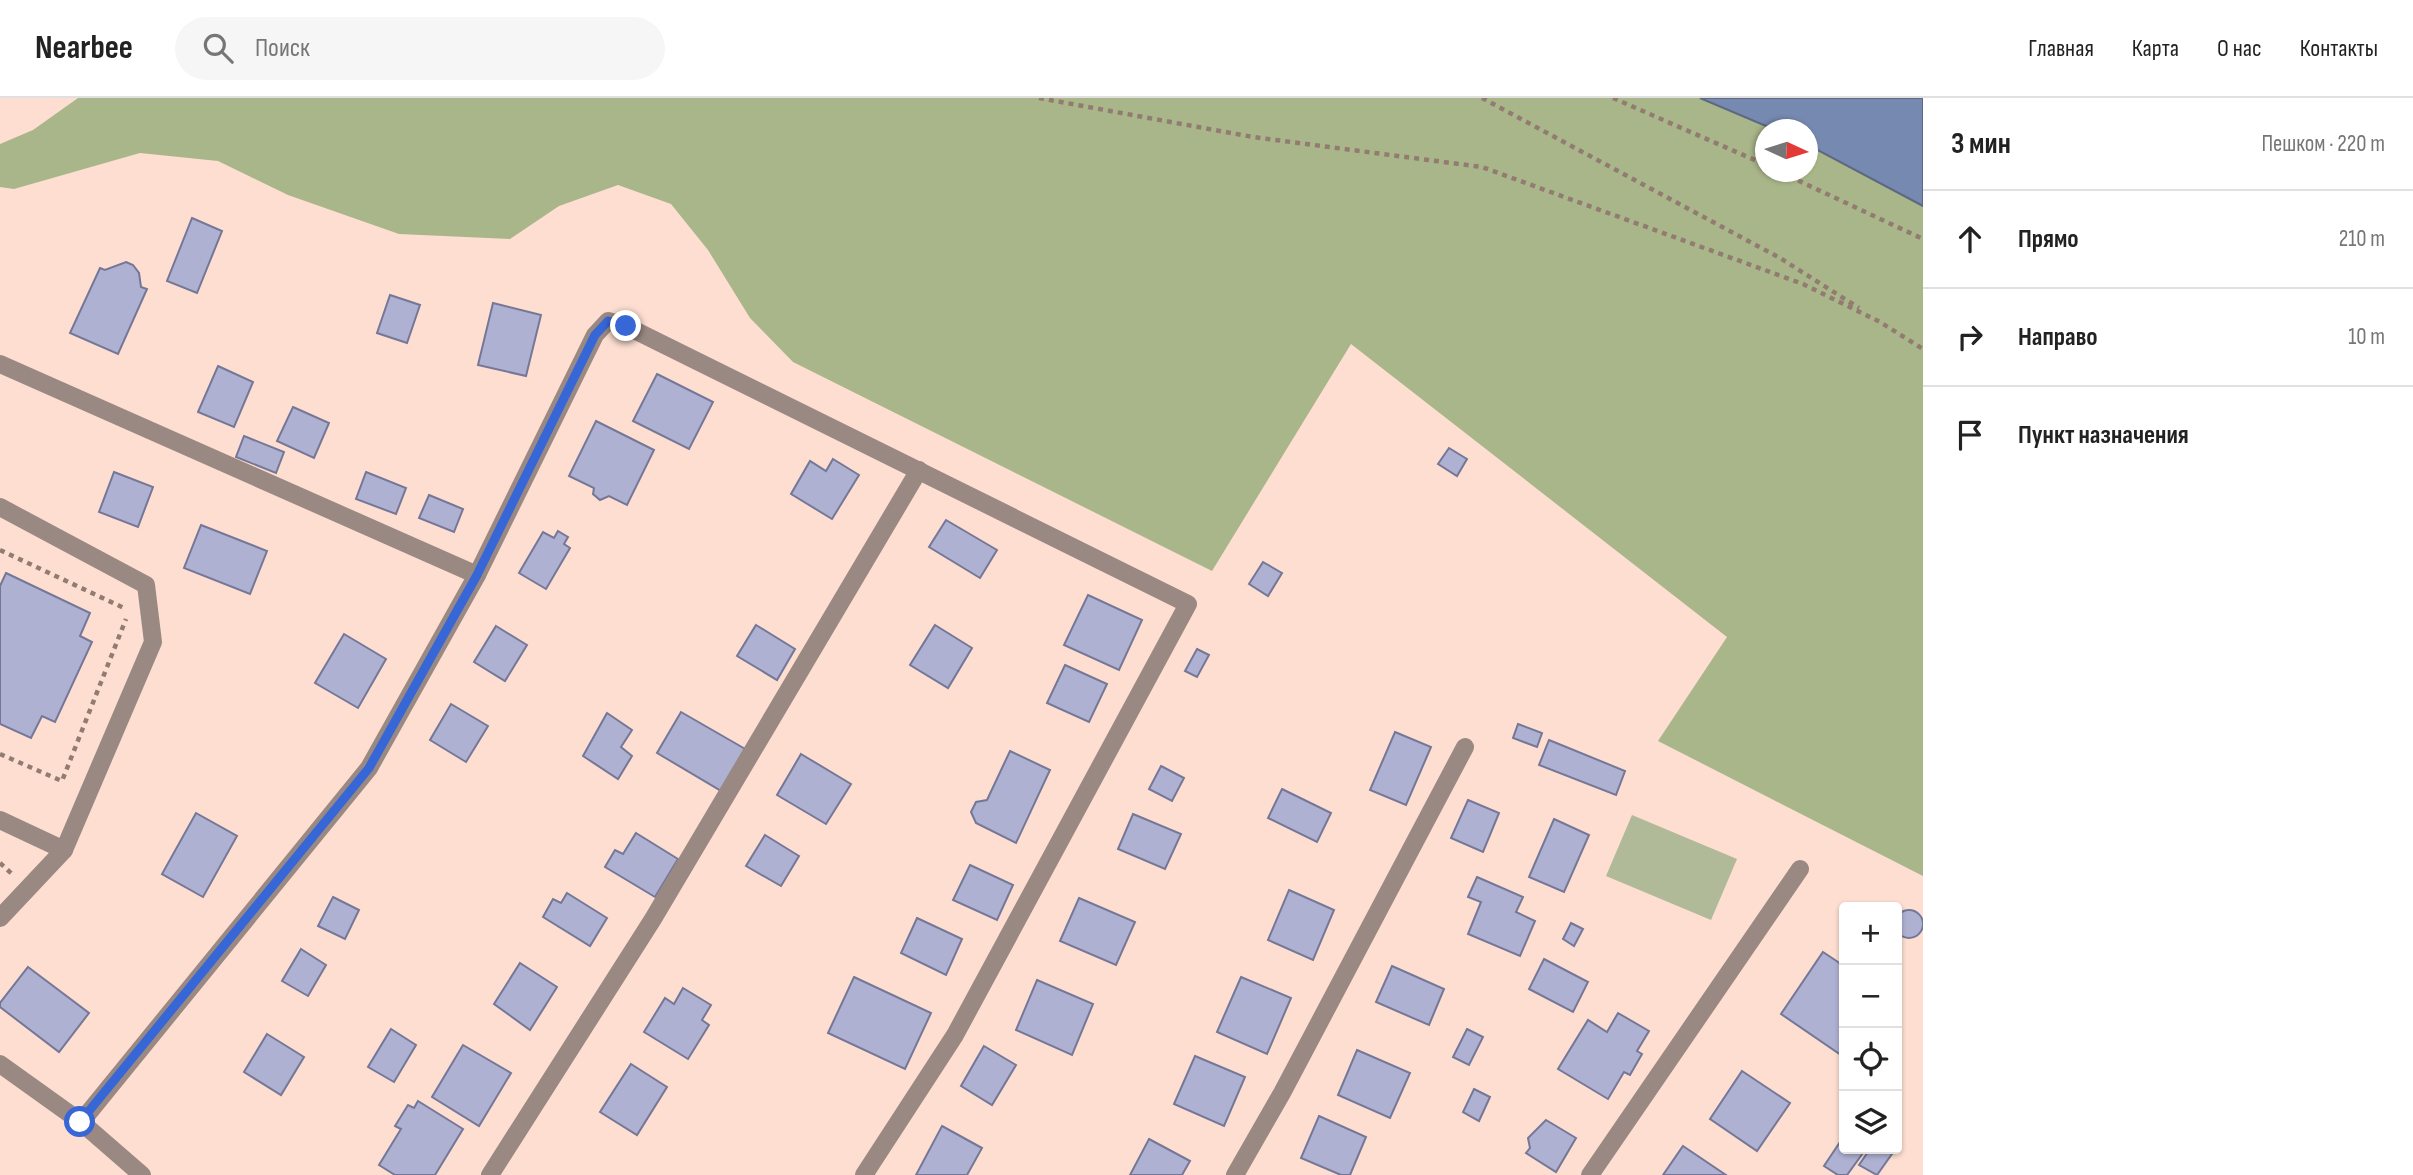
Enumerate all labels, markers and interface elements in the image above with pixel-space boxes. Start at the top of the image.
search box [175,17,665,80]
text: Nearbee [35,28,133,68]
icon: search [199,29,237,67]
text: Поиск [255,33,310,64]
text: Главная [2028,34,2094,63]
text: Карта [2132,34,2179,63]
text: О нас [2217,34,2262,63]
text: Контакты [2300,34,2378,63]
north arrow [1755,119,1818,182]
text: 3 мин [1951,126,2011,162]
text: Пешком · 220 m [2261,130,2385,158]
icon: ahead [1951,220,1989,258]
text: Прямо [2018,224,2079,255]
text: 210 m [2339,225,2385,253]
route end [610,310,641,341]
icon: right [1951,318,1989,356]
text: Направо [2018,322,2097,353]
text: 10 m [2348,323,2385,351]
icon: arrive [1951,416,1989,454]
text: Пункт назначения [2018,420,2189,451]
map controls [1839,902,1902,1154]
button: + [1839,902,1902,965]
button: − [1839,965,1902,1028]
button: locate [1839,1028,1902,1091]
button: layers [1839,1091,1902,1154]
route start [64,1106,95,1137]

